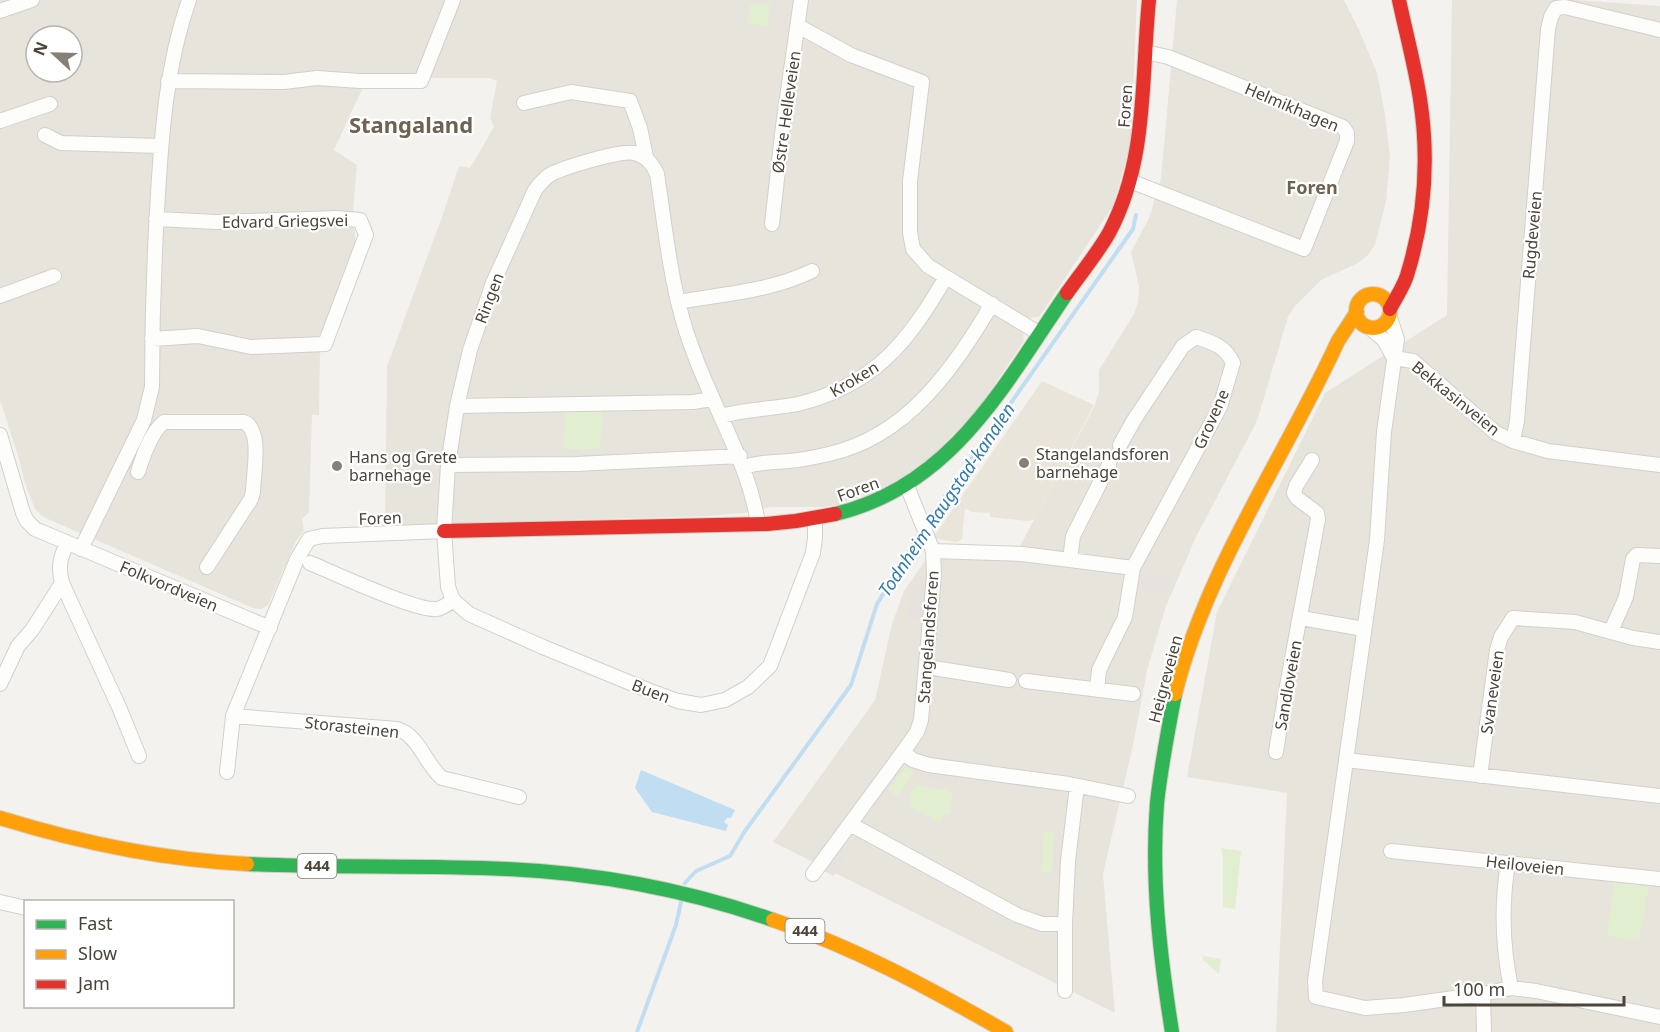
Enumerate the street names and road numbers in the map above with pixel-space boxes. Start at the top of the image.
street label: Østre Helleveien [767,49,805,175]
street label: Helmikhagen [1242,77,1342,137]
street label: Foren [1113,84,1137,128]
street label: Rugdeveien [1517,190,1547,280]
street label: Edvard Griegsvei [222,209,348,233]
street label: Ringen [469,269,509,327]
street label: Kroken [825,356,883,402]
street label: Bekkasinveien [1407,356,1505,440]
street label: Grovene [1188,386,1234,452]
street label: Foren [834,471,882,507]
street label: Foren [358,506,402,530]
street label: Folkvordveien [116,555,222,617]
street label: Stangelandsforen [912,570,944,704]
street label: Heigreveien [1143,633,1187,725]
street label: Sandloveien [1269,638,1307,732]
street label: Svaneveien [1475,649,1509,735]
street label: Buen [629,674,673,708]
street label: Storasteinen [304,711,400,743]
street label: Heiloveien [1485,850,1565,880]
road number: 444 [298,854,336,878]
road number: 444 [786,919,824,943]

